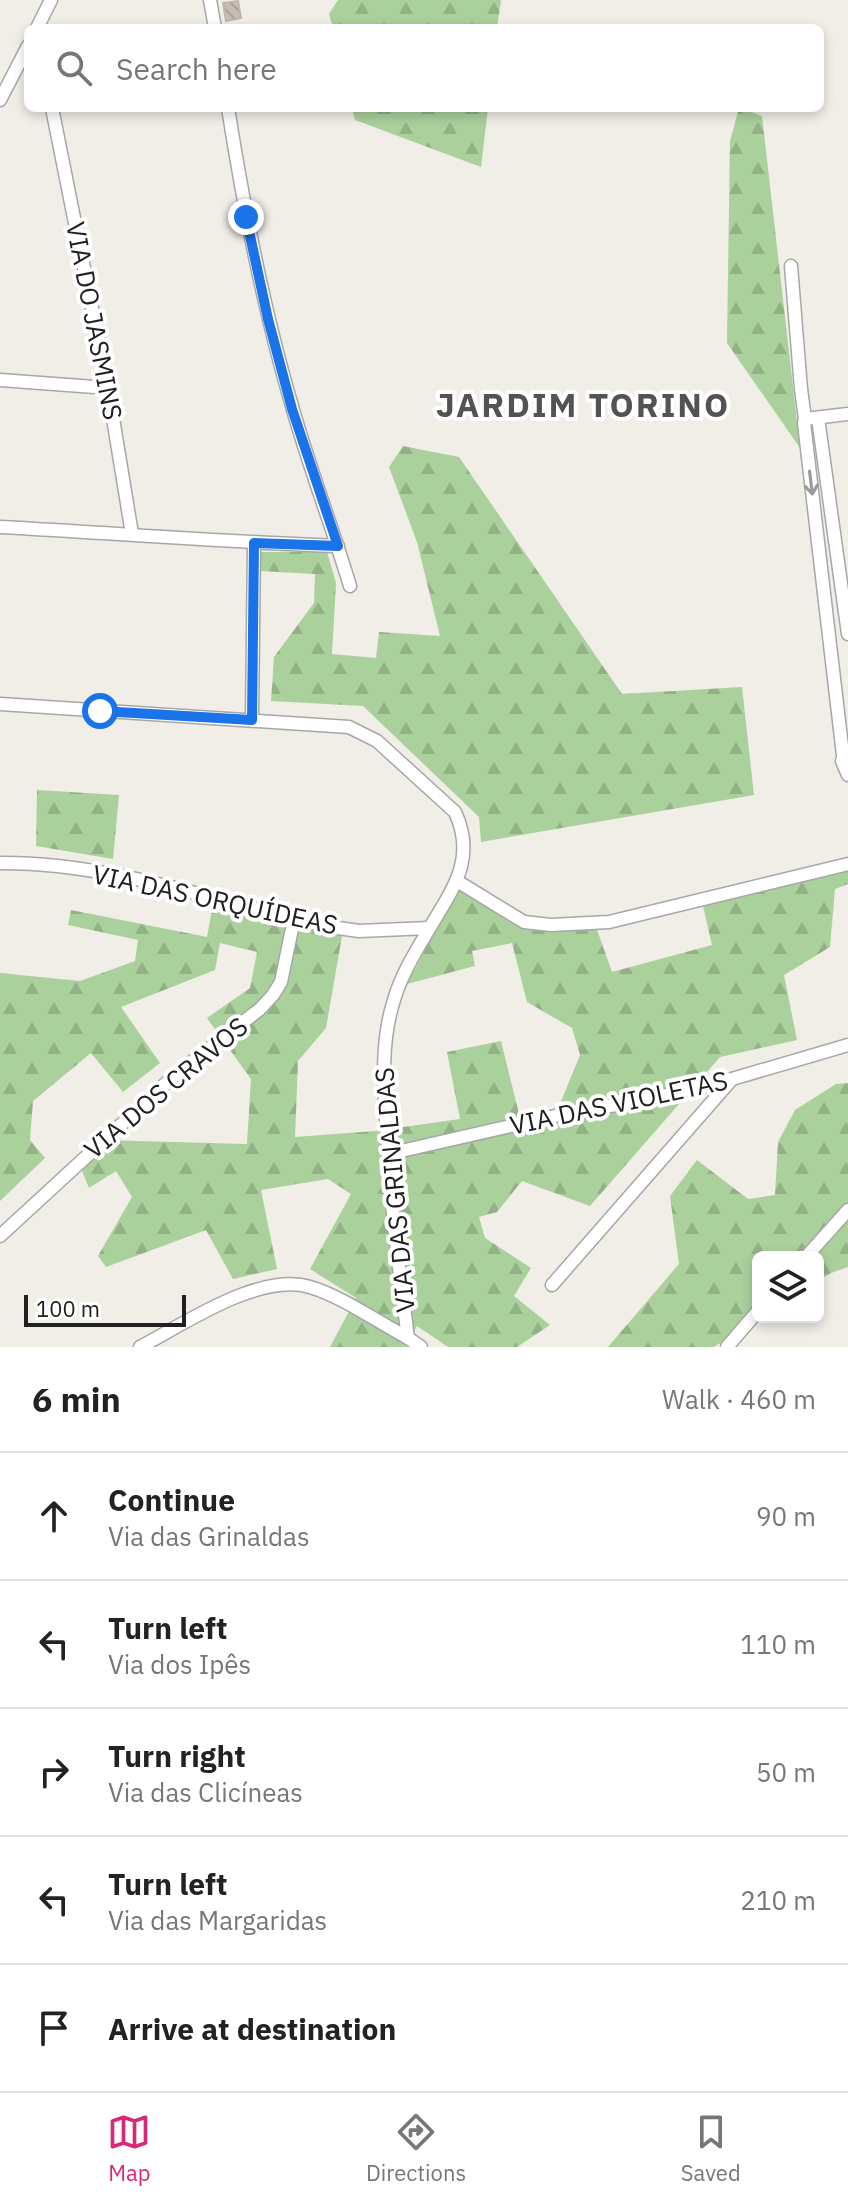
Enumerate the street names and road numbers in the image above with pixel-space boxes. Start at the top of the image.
street label: VIA DO JASMINS [59,219,131,423]
street label: VIA DAS ORQUÍDEAS [90,856,341,942]
street label: VIA DOS CRAVOS [76,1009,254,1166]
street label: VIA DAS VIOLETAS [507,1062,731,1142]
street label: VIA DAS GRINALDAS [366,1066,422,1314]

